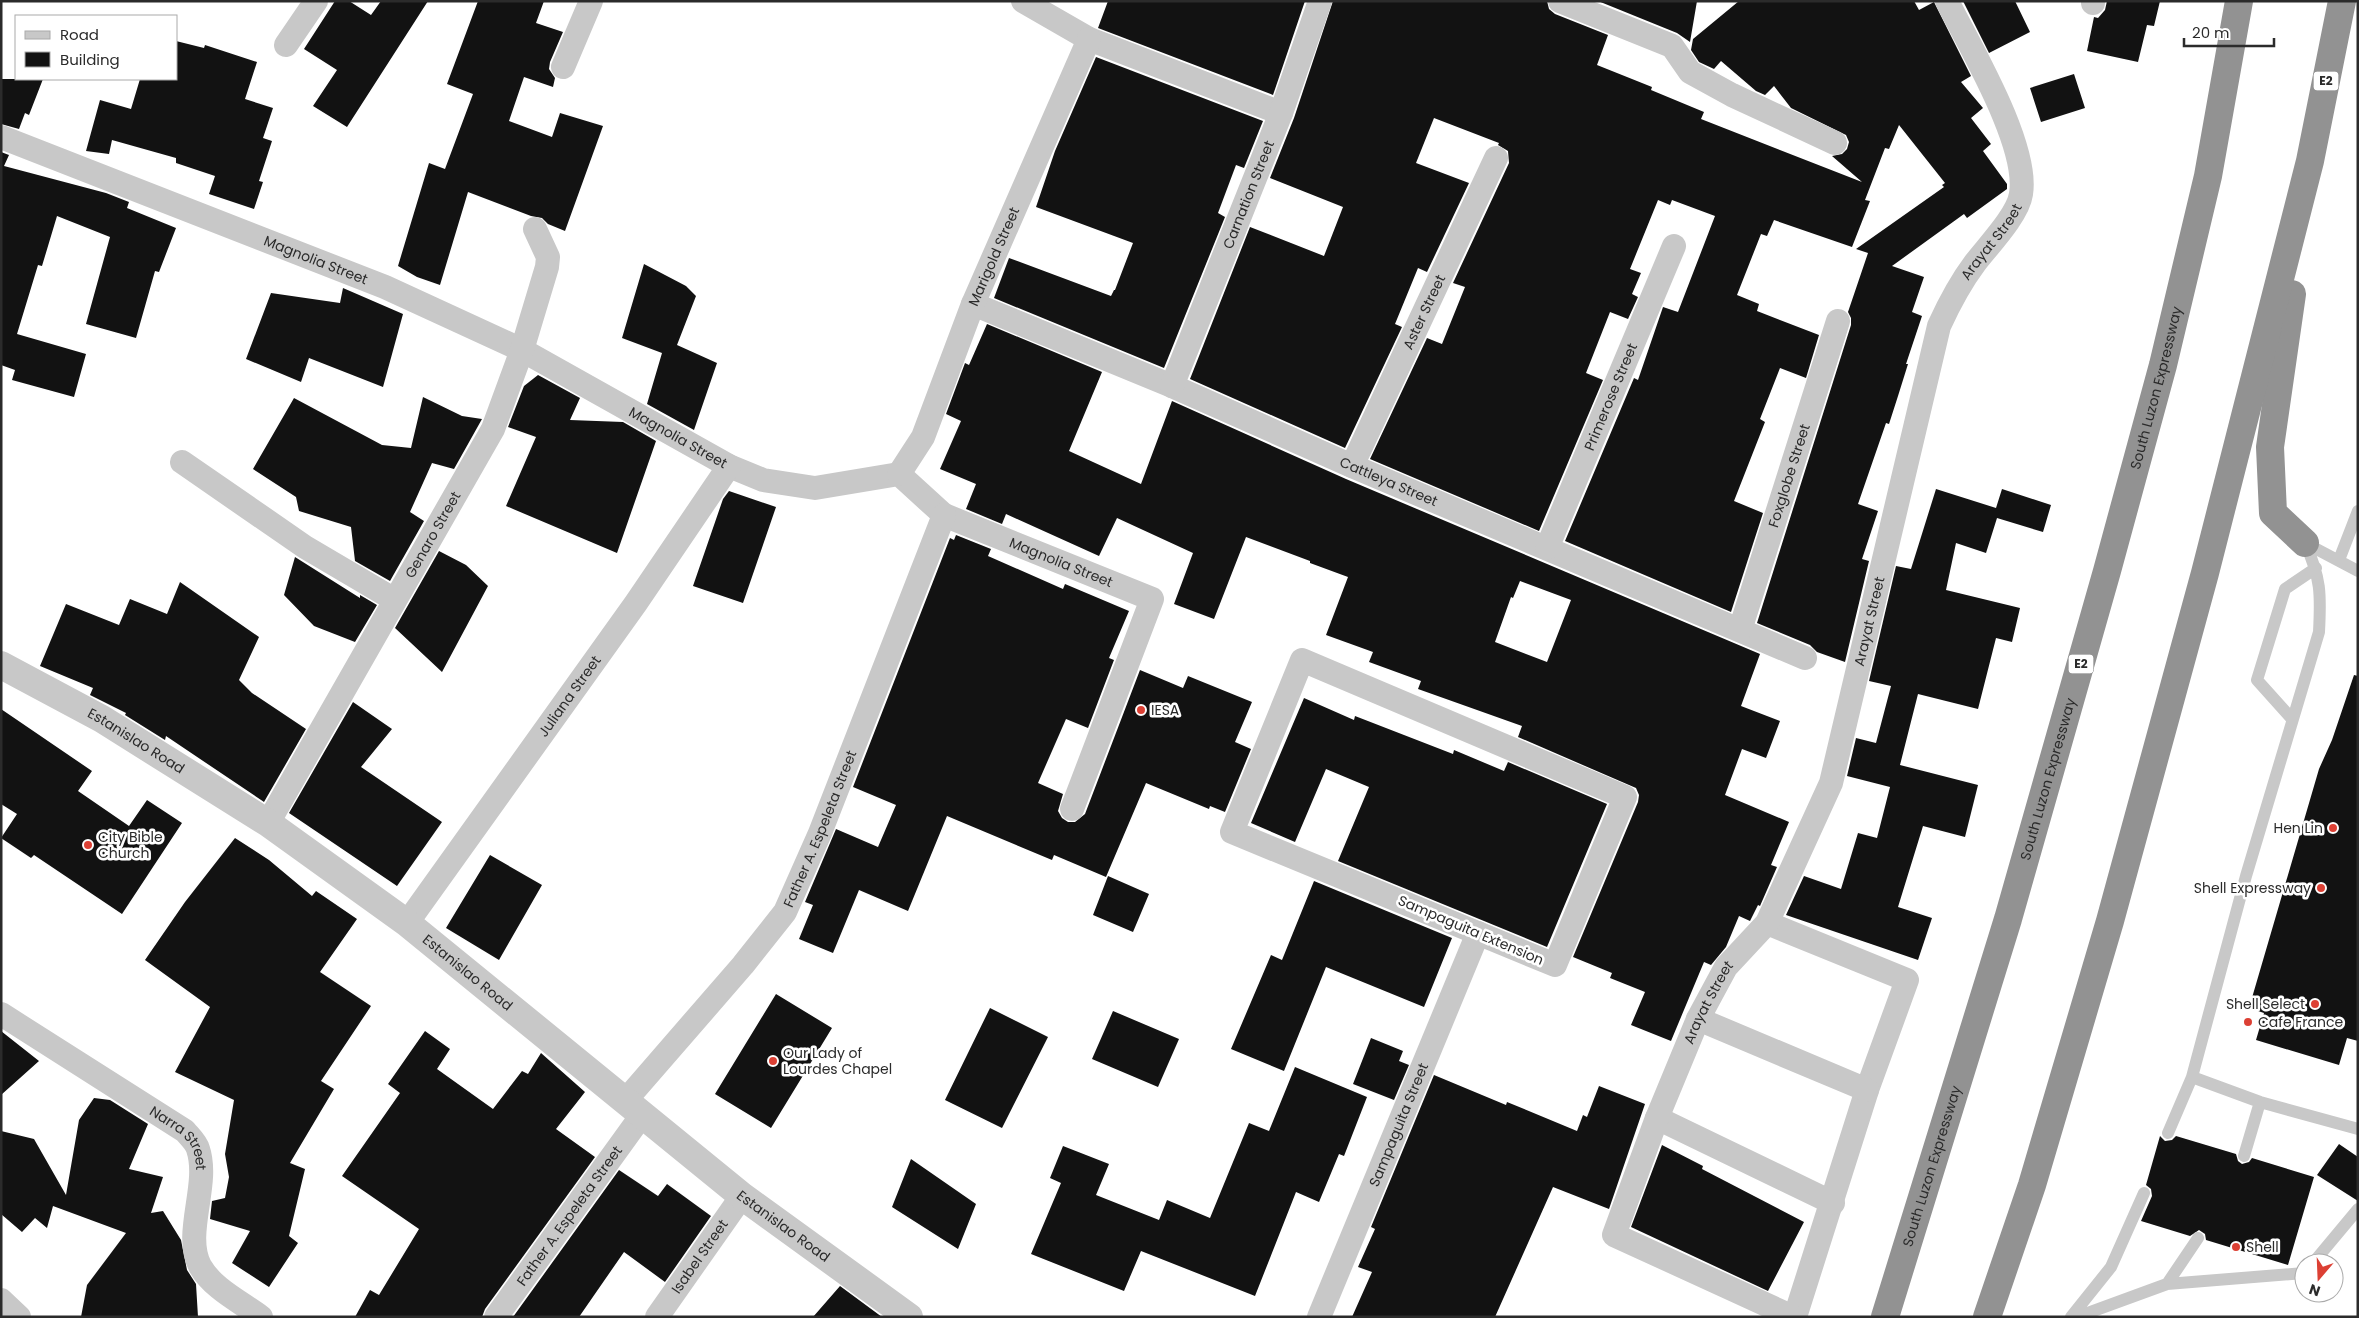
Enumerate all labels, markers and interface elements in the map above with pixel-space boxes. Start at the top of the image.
legend [15,15,178,80]
scale bar [2184,15,2274,47]
text: 20 m [2192,22,2230,43]
text: Road [60,24,99,45]
text: Building [60,49,120,70]
road number: E2 [2314,72,2338,90]
street label: Carnation Street [1218,137,1279,252]
street label: Arayat Street [1956,200,2027,284]
street label: Marigold Street [963,204,1024,309]
street label: Magnolia Street [261,231,371,289]
street label: Aster Street [1398,271,1450,353]
street label: South Luzon Expressway [2125,304,2187,472]
street label: Primerose Street [1579,340,1642,454]
street label: Magnolia Street [625,402,731,473]
street label: Foxglobe Street [1763,421,1815,530]
street label: Cattleya Street [1336,452,1441,511]
street label: Genaro Street [400,488,465,582]
street label: Magnolia Street [1006,532,1116,592]
street label: Arayat Street [1849,575,1889,668]
street label: Juliana Street [533,651,605,741]
road number: E2 [2068,654,2094,674]
street label: South Luzon Expressway [2015,696,2080,863]
place label: IESA [1151,700,1179,720]
street label: Estanislao Road [84,703,189,778]
marker: IESA [1135,704,1147,716]
street label: Father A. Espeleta Street [778,747,861,911]
place label: Hen Lin [2273,818,2323,838]
marker: Hen Lin [2327,822,2339,834]
place label: City Bible Church [98,827,163,863]
marker: City Bible Church [82,839,94,851]
place label: Shell Expressway [2194,878,2311,898]
marker: Shell Expressway [2315,882,2327,894]
street label: Sampaguita Extension [1395,890,1547,970]
street label: Estanislao Road [418,930,517,1015]
street label: Arayat Street [1679,956,1737,1047]
place label: Shell Select [2226,994,2305,1014]
marker: Shell Select [2309,998,2321,1010]
place label: Cafe France [2258,1012,2343,1032]
marker: Cafe France [2242,1016,2254,1028]
place label: Our Lady of Lourdes Chapel [783,1043,892,1079]
marker: Our Lady of Lourdes Chapel [767,1055,779,1067]
street label: Sampaguita Street [1364,1060,1433,1190]
street label: South Luzon Expressway [1897,1083,1966,1249]
street label: Narra Street [146,1101,211,1171]
street label: Father A. Espeleta Street [512,1142,627,1290]
street label: Estanislao Road [732,1186,834,1267]
street label: Isabel Street [666,1215,733,1298]
place label: Shell [2246,1237,2279,1257]
marker: Shell [2230,1241,2242,1253]
north arrow [2294,1253,2344,1303]
text: N [2307,1279,2323,1301]

